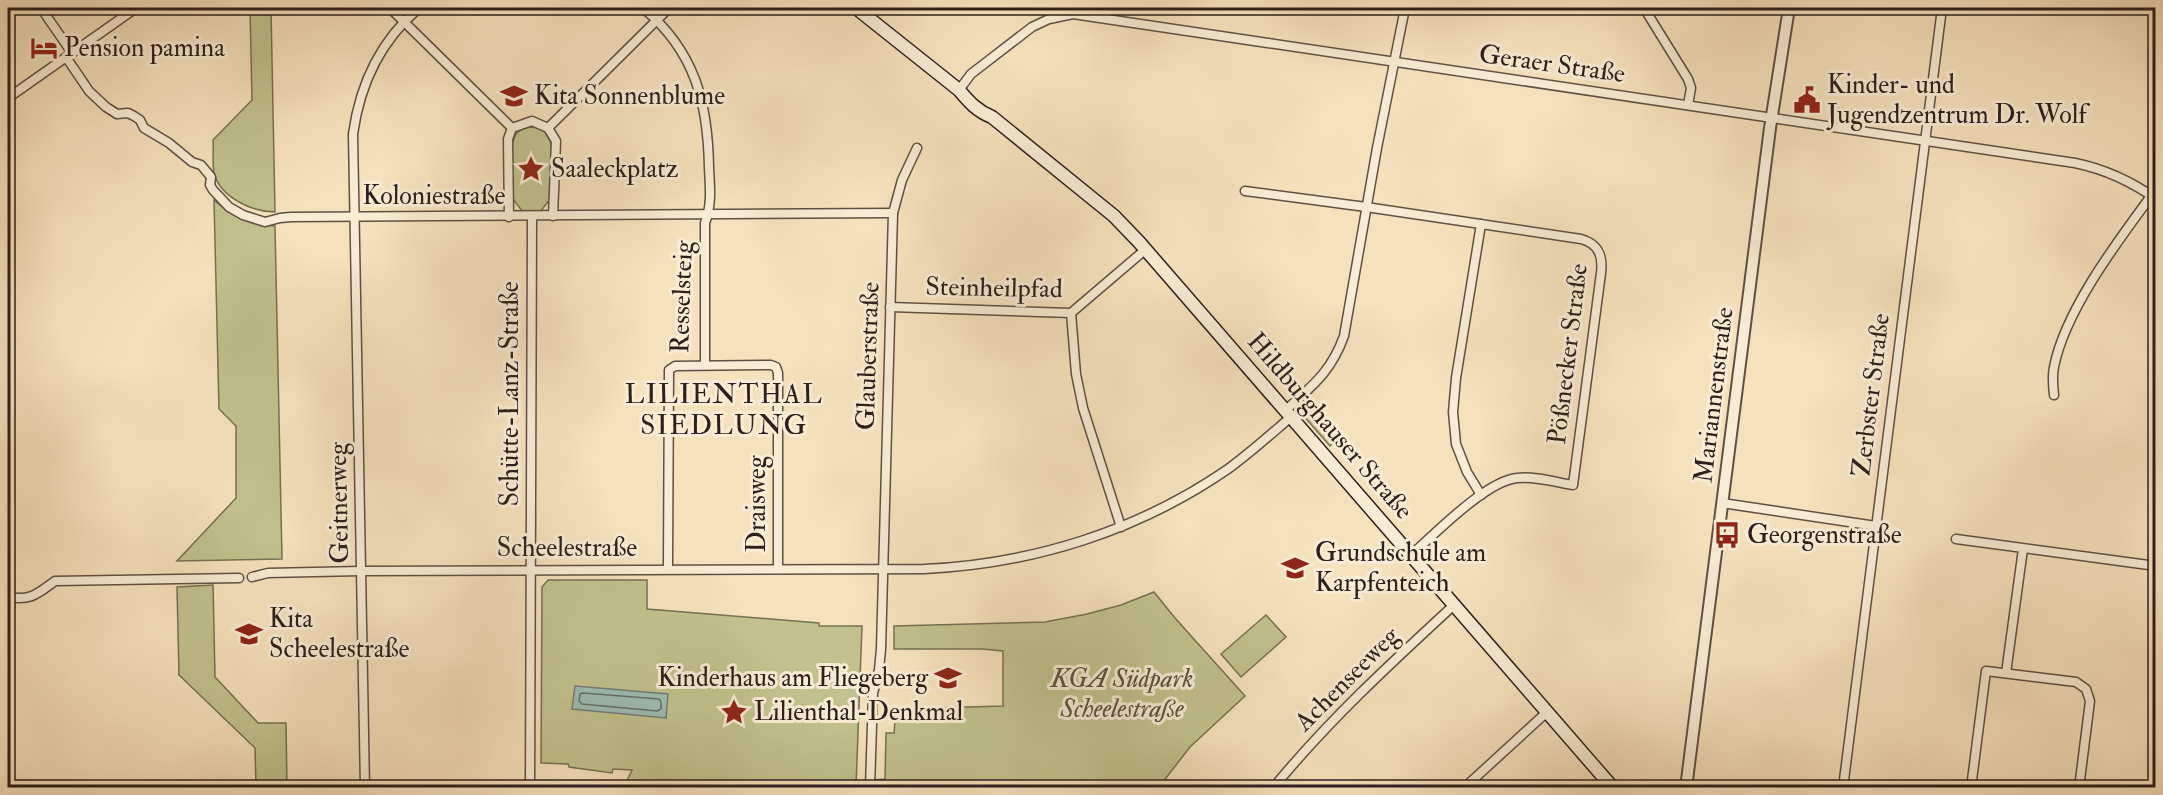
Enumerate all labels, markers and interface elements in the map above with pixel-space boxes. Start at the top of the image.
place label: Pension pamina [64,32,225,65]
hotel icon: Pension pamina [29,33,59,63]
street label: Geraer Straße [1477,38,1627,90]
place label: Kinder- und Jugendzentrum Dr. Wolf [1826,69,2090,131]
place label: Kita Sonnenblume [534,80,725,112]
school or university icon: Kita Sonnenblume [499,81,529,111]
public building icon: Kinder- und Jugendzentrum Dr. Wolf [1792,85,1822,115]
place label: Saaleckplatz [551,153,679,186]
place icon: Saaleckplatz [516,154,546,184]
street label: Koloniestraße [363,180,506,212]
street label: Resselsteig [664,239,700,354]
street label: Pößnecker Straße [1541,262,1595,446]
street label: Steinheilpfad [925,271,1063,306]
street label: Schütte-Lanz-Straße [494,281,526,507]
street label: Glauberstraße [849,281,887,431]
street label: Mariannenstraße [1687,305,1741,485]
street label: Zerbster Straße [1845,311,1897,479]
street label: Hildburghauser Straße [1240,326,1420,526]
district label: LILIENTHAL SIEDLUNG [625,378,823,442]
street label: Geitnerweg [322,441,356,564]
street label: Draisweg [741,454,773,552]
place label: Georgenstraße [1747,519,1902,551]
bus stop icon: Georgenstraße [1712,520,1742,550]
street label: Scheelestraße [497,532,637,564]
place label: Grundschule am Karpfenteich [1315,537,1486,600]
school or university icon: Grundschule am Karpfenteich [1280,553,1310,583]
place label: Kita Scheelestraße [269,603,409,665]
school or university icon: Kita Scheelestraße [234,619,264,649]
street label: Achenseeweg [1287,619,1407,739]
place label: Kinderhaus am Fliegeberg [658,662,929,694]
school or university icon: Kinderhaus am Fliegeberg [933,663,963,693]
park label: KGA Südpark Scheelestraße [1049,663,1193,725]
place label: Lilienthal-Denkmal [754,696,963,728]
place icon: Lilienthal-Denkmal [719,697,749,727]

